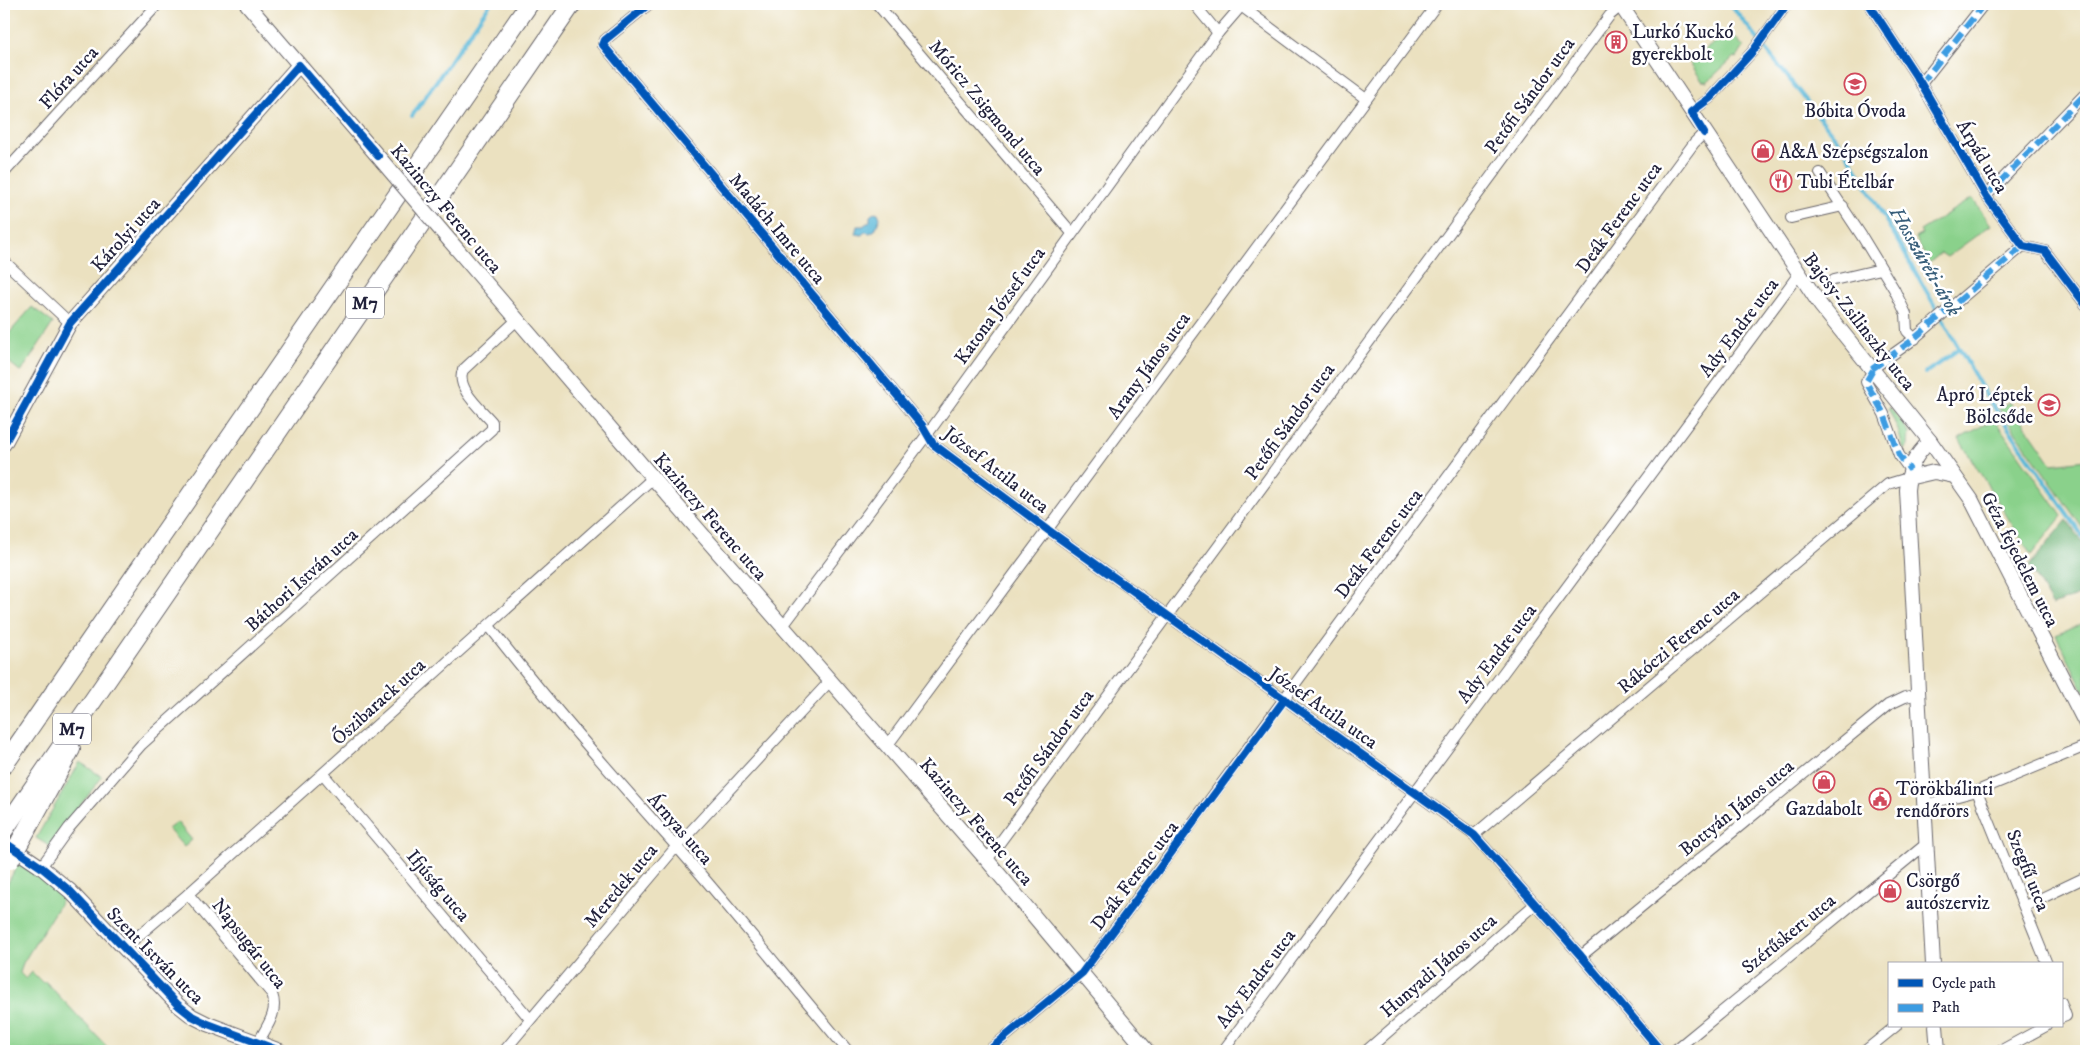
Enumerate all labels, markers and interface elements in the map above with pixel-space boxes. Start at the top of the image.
place label: Lurkó Kuckó gyerekbolt [1632,21,1733,66]
building icon: Lurkó Kuckó gyerekbolt [1604,30,1628,54]
street label: Petőfi Sándor utca [1480,33,1580,158]
street label: Móricz Zsigmond utca [923,36,1050,180]
street label: Flóra utca [35,42,103,114]
school or university icon: Bóbita Óvoda [1843,72,1867,96]
place label: Bóbita Óvoda [1804,98,1906,123]
street label: Árpád utca [1951,115,2014,198]
shop icon: A&A Szépségszalon [1751,139,1775,163]
street label: Kazinczy Ferenc utca [385,140,507,278]
place label: A&A Szépségszalon [1779,141,1928,164]
street label: Deák Ferenc utca [1571,158,1667,278]
street label: Madách Imre utca [724,169,830,289]
restaurant icon: Tubi Ételbár [1769,169,1793,193]
place label: Tubi Ételbár [1797,170,1894,194]
street label: Károlyi utca [87,193,166,277]
water label: Hosszúréti-árok [1883,202,1966,322]
street label: Katona József utca [950,243,1050,369]
street label: Bajcsy-Zsilinszky utca [1798,248,1920,395]
street label: Ady Endre utca [1695,274,1784,382]
road number: M7 [346,288,384,318]
street label: Arany János utca [1103,308,1196,424]
street label: Petőfi Sándor utca [1240,359,1340,484]
place label: Apró Léptek Bölcsőde [1937,384,2034,429]
school or university icon: Apró Léptek Bölcsőde [2037,393,2061,417]
street label: József Attila utca [937,421,1053,519]
street label: Kazinczy Ferenc utca [648,449,772,585]
street label: Deák Ferenc utca [1331,485,1428,603]
street label: Géza fejedelem utca [1976,488,2064,631]
street label: Báthori István utca [241,524,363,637]
street label: Rákóczi Ferenc utca [1613,583,1745,699]
street label: Ady Endre utca [1453,600,1542,708]
street label: Őszibarack utca [326,653,431,750]
street label: József Attila utca [1263,661,1382,754]
street label: Petőfi Sándor utca [999,685,1099,810]
road number: M7 [53,714,91,744]
street label: Kazinczy Ferenc utca [914,754,1038,890]
street label: Bottyán János utca [1675,755,1799,861]
shop icon: Gazdabolt [1812,770,1836,794]
place label: Törökbálinti rendőrörs [1896,778,1993,823]
street label: Árnyas utca [642,787,719,870]
public building icon: Törökbálinti rendőrörs [1868,787,1892,811]
place label: Gazdabolt [1786,798,1862,821]
street label: Deák Ferenc utca [1087,817,1184,935]
street label: Szegfű utca [2001,826,2054,915]
street label: Meredek utca [579,839,663,933]
street label: Ifjúság utca [401,845,475,927]
place label: Csörgő autószerviz [1906,870,1990,915]
shop icon: Csörgő autószerviz [1878,879,1902,903]
street label: Szérűskert utca [1737,889,1841,979]
street label: Napsugár utca [206,894,291,994]
street label: Szent István utca [101,903,208,1010]
street label: Hunyadi János utca [1376,909,1502,1023]
street label: Ady Endre utca [1212,925,1301,1033]
legend [1888,962,2062,1028]
text: Cycle path [1932,974,1996,993]
text: Path [1932,998,1960,1017]

